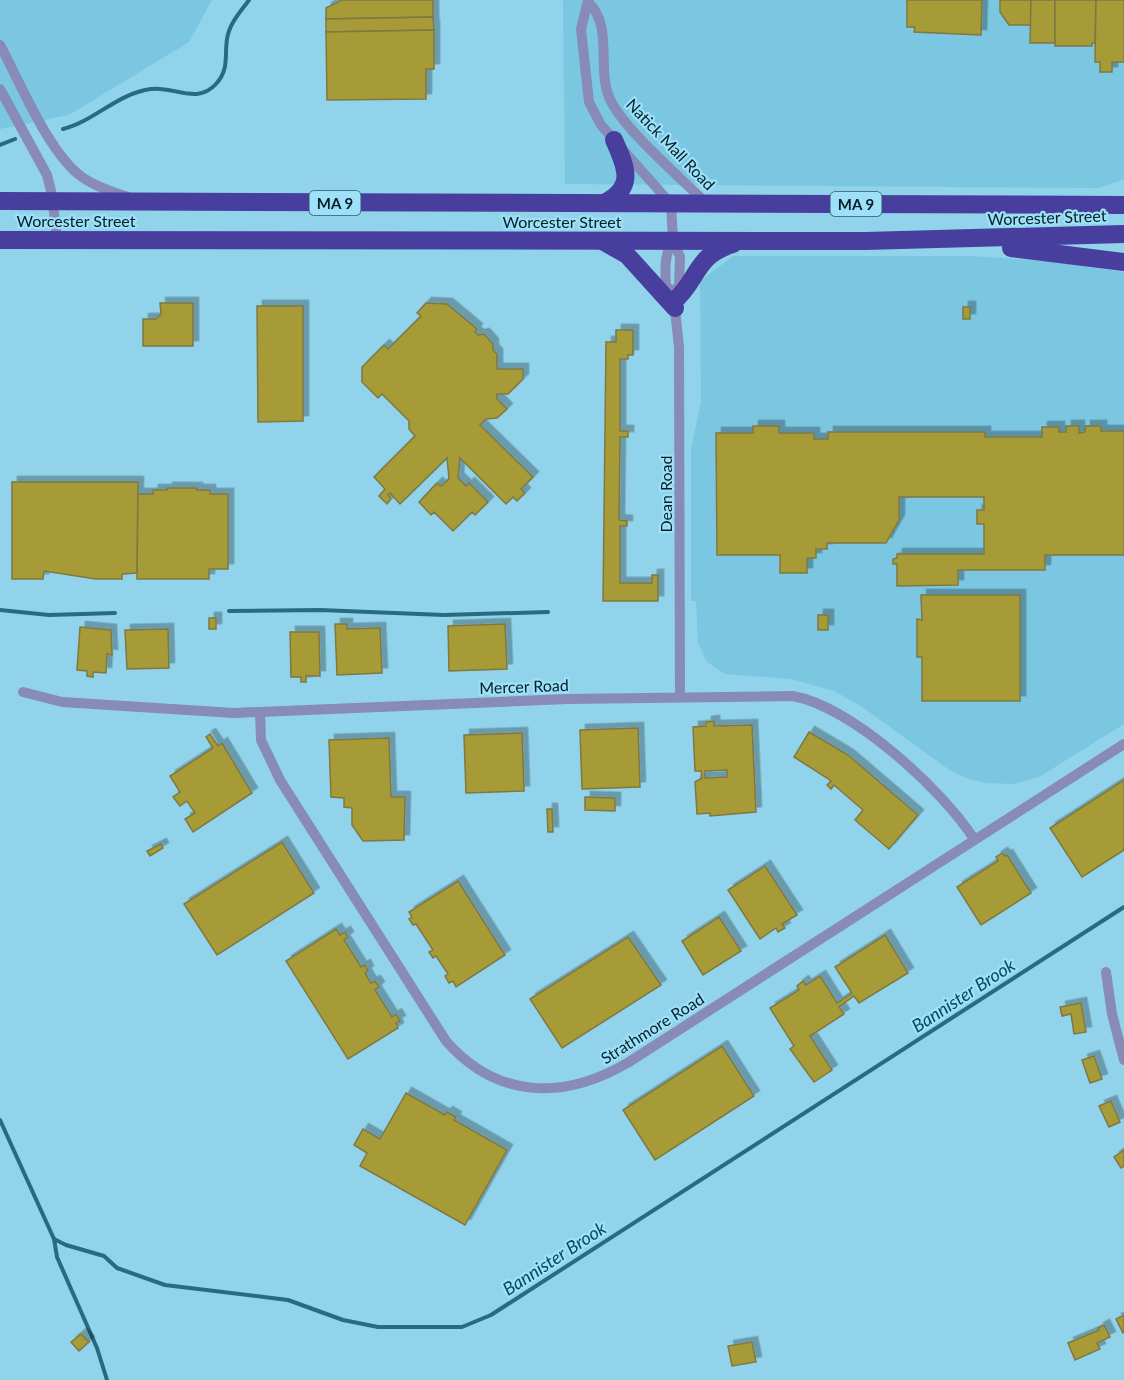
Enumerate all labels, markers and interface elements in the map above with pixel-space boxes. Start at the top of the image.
street label: Natick Mall Road [623,95,719,193]
road number: MA 9 [310,191,360,215]
road number: MA 9 [830,192,882,216]
street label: Worcester Street [987,205,1107,229]
street label: Worcester Street [17,211,136,230]
street label: Worcester Street [503,212,622,231]
street label: Dean Road [656,456,675,532]
street label: Mercer Road [479,675,569,697]
water label: Bannister Brook [907,953,1019,1037]
street label: Strathmore Road [597,989,707,1067]
water label: Bannister Brook [498,1216,610,1300]

